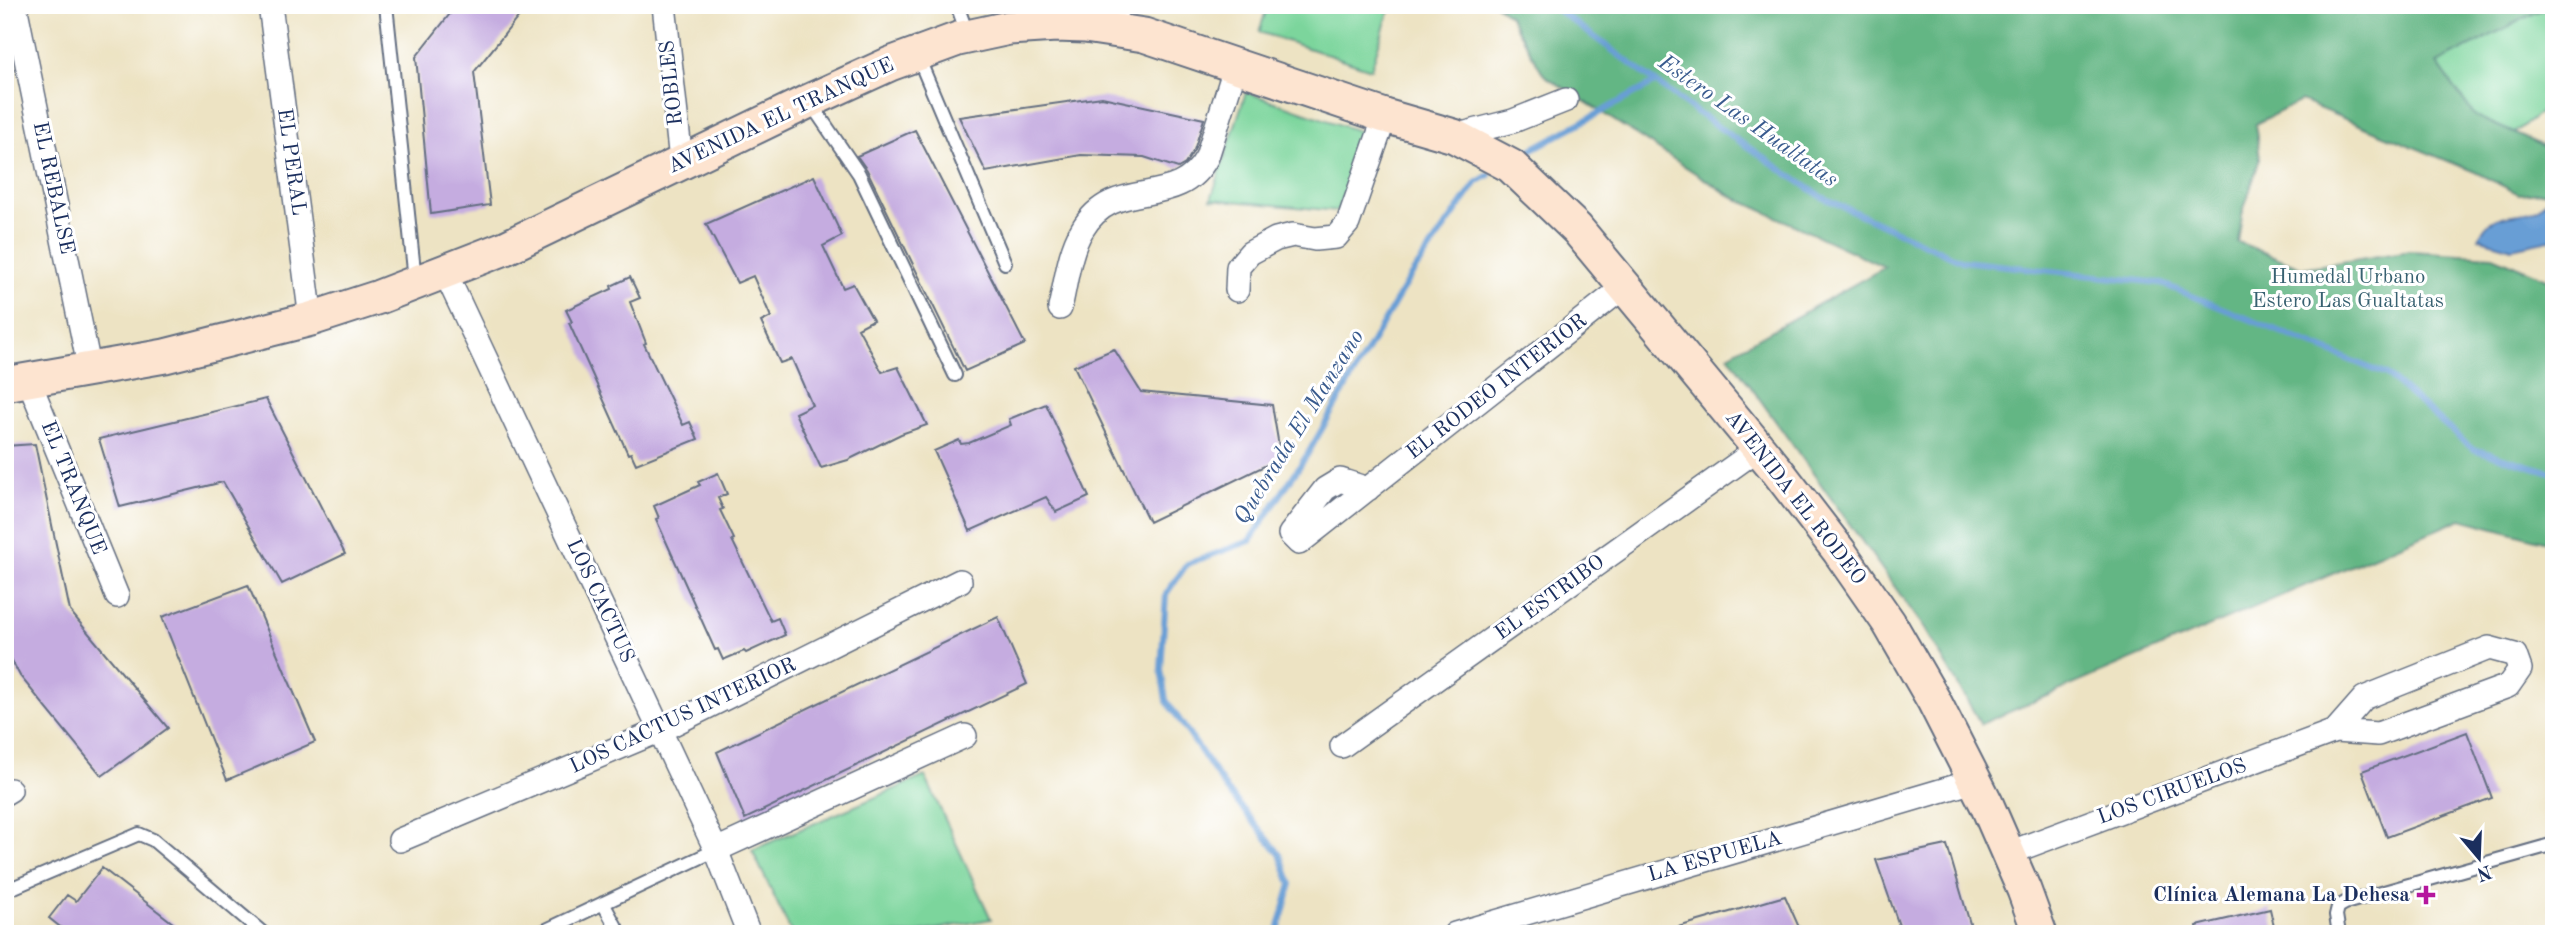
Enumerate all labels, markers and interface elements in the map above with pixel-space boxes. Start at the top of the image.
street label: ROBLES [657,39,687,127]
water label: Estero Las Hualtatas [1653,50,1842,192]
street label: AVENIDA EL TRANQUE [665,54,897,178]
street label: EL PERAL [273,107,309,217]
street label: EL REBALSE [29,120,77,256]
park label: Humedal Urbano Estero Las Gualtatas [2252,267,2444,312]
street label: EL RODEO INTERIOR [1403,310,1591,464]
water label: Quebrada El Manzano [1230,326,1368,528]
street label: AVENIDA EL RODEO [1721,407,1869,589]
street label: EL TRANQUE [37,418,109,558]
street label: LOS CACTUS [562,536,638,666]
street label: EL ESTRIBO [1491,551,1609,645]
street label: LOS CACTUS INTERIOR [567,654,799,778]
street label: LOS CIRUELOS [2095,755,2249,829]
north arrow [2444,824,2514,894]
street label: LA ESPUELA [1646,828,1784,886]
text: N [2473,860,2494,883]
place label: Clínica Alemana La Dehesa [2153,885,2410,906]
marker: Clínica Alemana La Dehesa [2416,885,2436,905]

